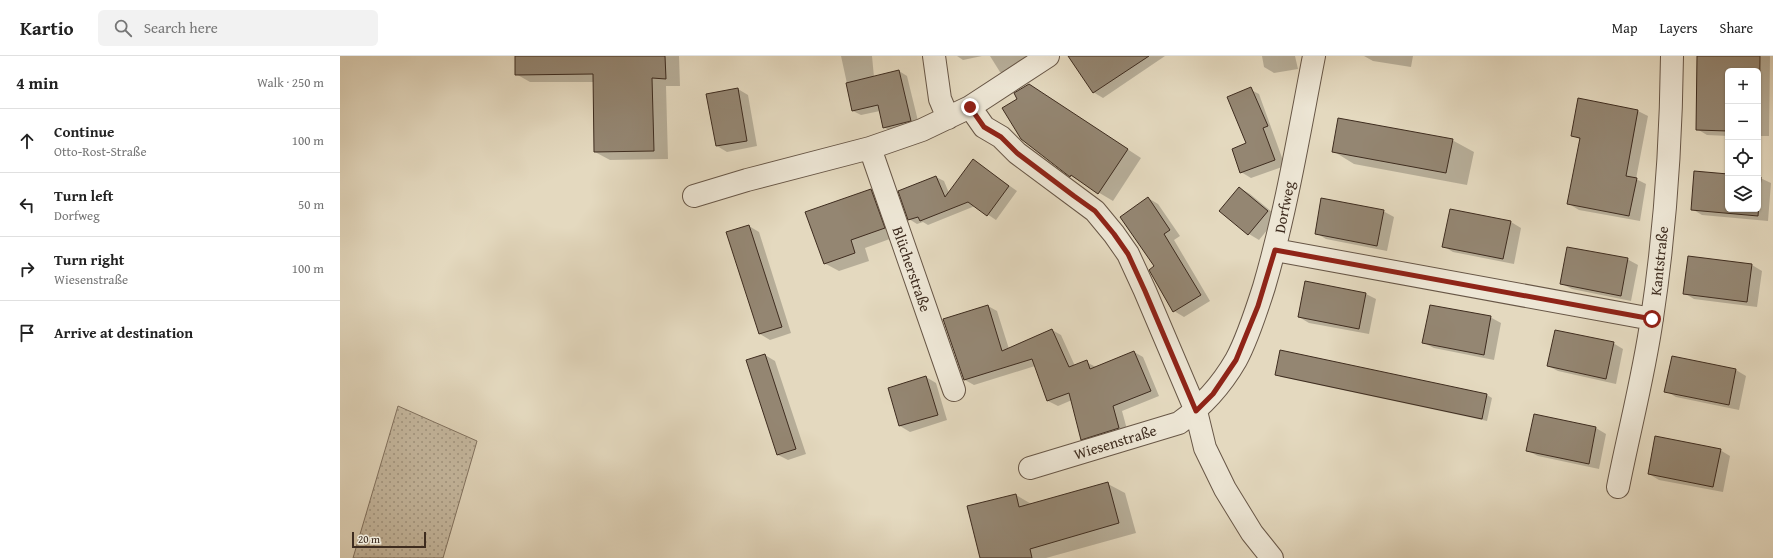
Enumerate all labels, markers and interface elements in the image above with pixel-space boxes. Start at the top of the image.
search box [98,10,378,46]
text: Kartio [20,14,74,42]
icon: search [112,17,134,39]
text: Search here [144,17,218,38]
text: Map [1612,18,1638,38]
text: Layers [1660,18,1698,38]
text: Share [1720,18,1753,38]
map controls [1725,68,1761,212]
button: + [1725,68,1761,104]
text: 4 min [16,70,58,95]
text: Walk · 250 m [257,73,324,92]
route end [961,98,979,116]
button: − [1725,104,1761,140]
text: Continue [54,121,115,142]
icon: ahead [16,130,38,152]
text: 100 m [292,131,324,150]
button: locate [1725,140,1761,176]
text: Otto-Rost-Straße [54,142,147,161]
button: layers [1725,176,1761,212]
street label: Dorfweg [1269,179,1299,235]
text: Turn left [54,185,113,206]
icon: left [16,194,38,216]
text: 50 m [298,195,324,214]
text: Dorfweg [54,206,100,225]
street label: Blücherstraße [888,223,936,315]
street label: Kantstraße [1645,225,1673,297]
text: Turn right [54,249,125,270]
icon: right [16,258,38,280]
text: 100 m [292,259,324,278]
text: Wiesenstraße [54,270,128,289]
route start [1643,310,1661,328]
icon: arrive [16,322,38,344]
text: Arrive at destination [54,322,193,343]
street label: Wiesenstraße [1071,419,1159,465]
scale bar [352,530,426,549]
text: 20 m [358,531,380,547]

